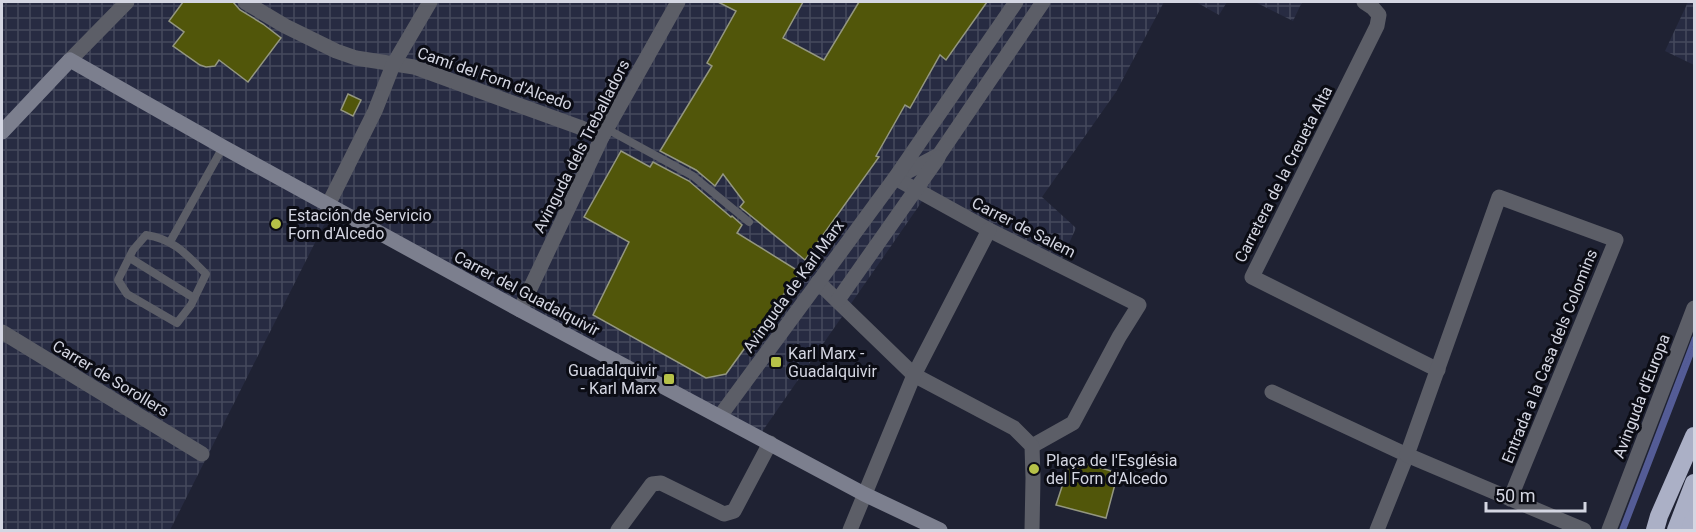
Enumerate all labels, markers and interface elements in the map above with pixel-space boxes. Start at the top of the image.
street label: Camí del Forn d'Alcedo [415,43,575,114]
street label: Avinguda dels Treballadors [529,56,634,236]
street label: Carretera de la Creueta Alta [1231,83,1336,266]
street label: Carrer de Salem [969,193,1079,262]
place label: Estación de Servicio Forn d'Alcedo [288,206,432,243]
street label: Avinguda de Karl Marx [739,216,848,356]
marker: Estación de Servicio Forn d'Alcedo [269,217,283,231]
street label: Entrada a la Casa dels Colomins [1498,246,1601,466]
street label: Carrer del Guadalquivir [451,247,603,340]
street label: Avinguda d'Europa [1609,331,1674,461]
street label: Carrer de Sorollers [49,336,172,421]
place label: Karl Marx - Guadalquivir [788,344,877,381]
marker: Karl Marx - Guadalquivir [769,355,783,369]
place label: Guadalquivir - Karl Marx [568,361,658,398]
marker: Guadalquivir - Karl Marx [662,372,676,386]
place label: Plaça de l'Església del Forn d'Alcedo [1046,451,1177,488]
marker: Plaça de l'Església del Forn d'Alcedo [1027,462,1041,476]
scale bar [1486,475,1585,513]
text: 50 m [1495,485,1535,506]

